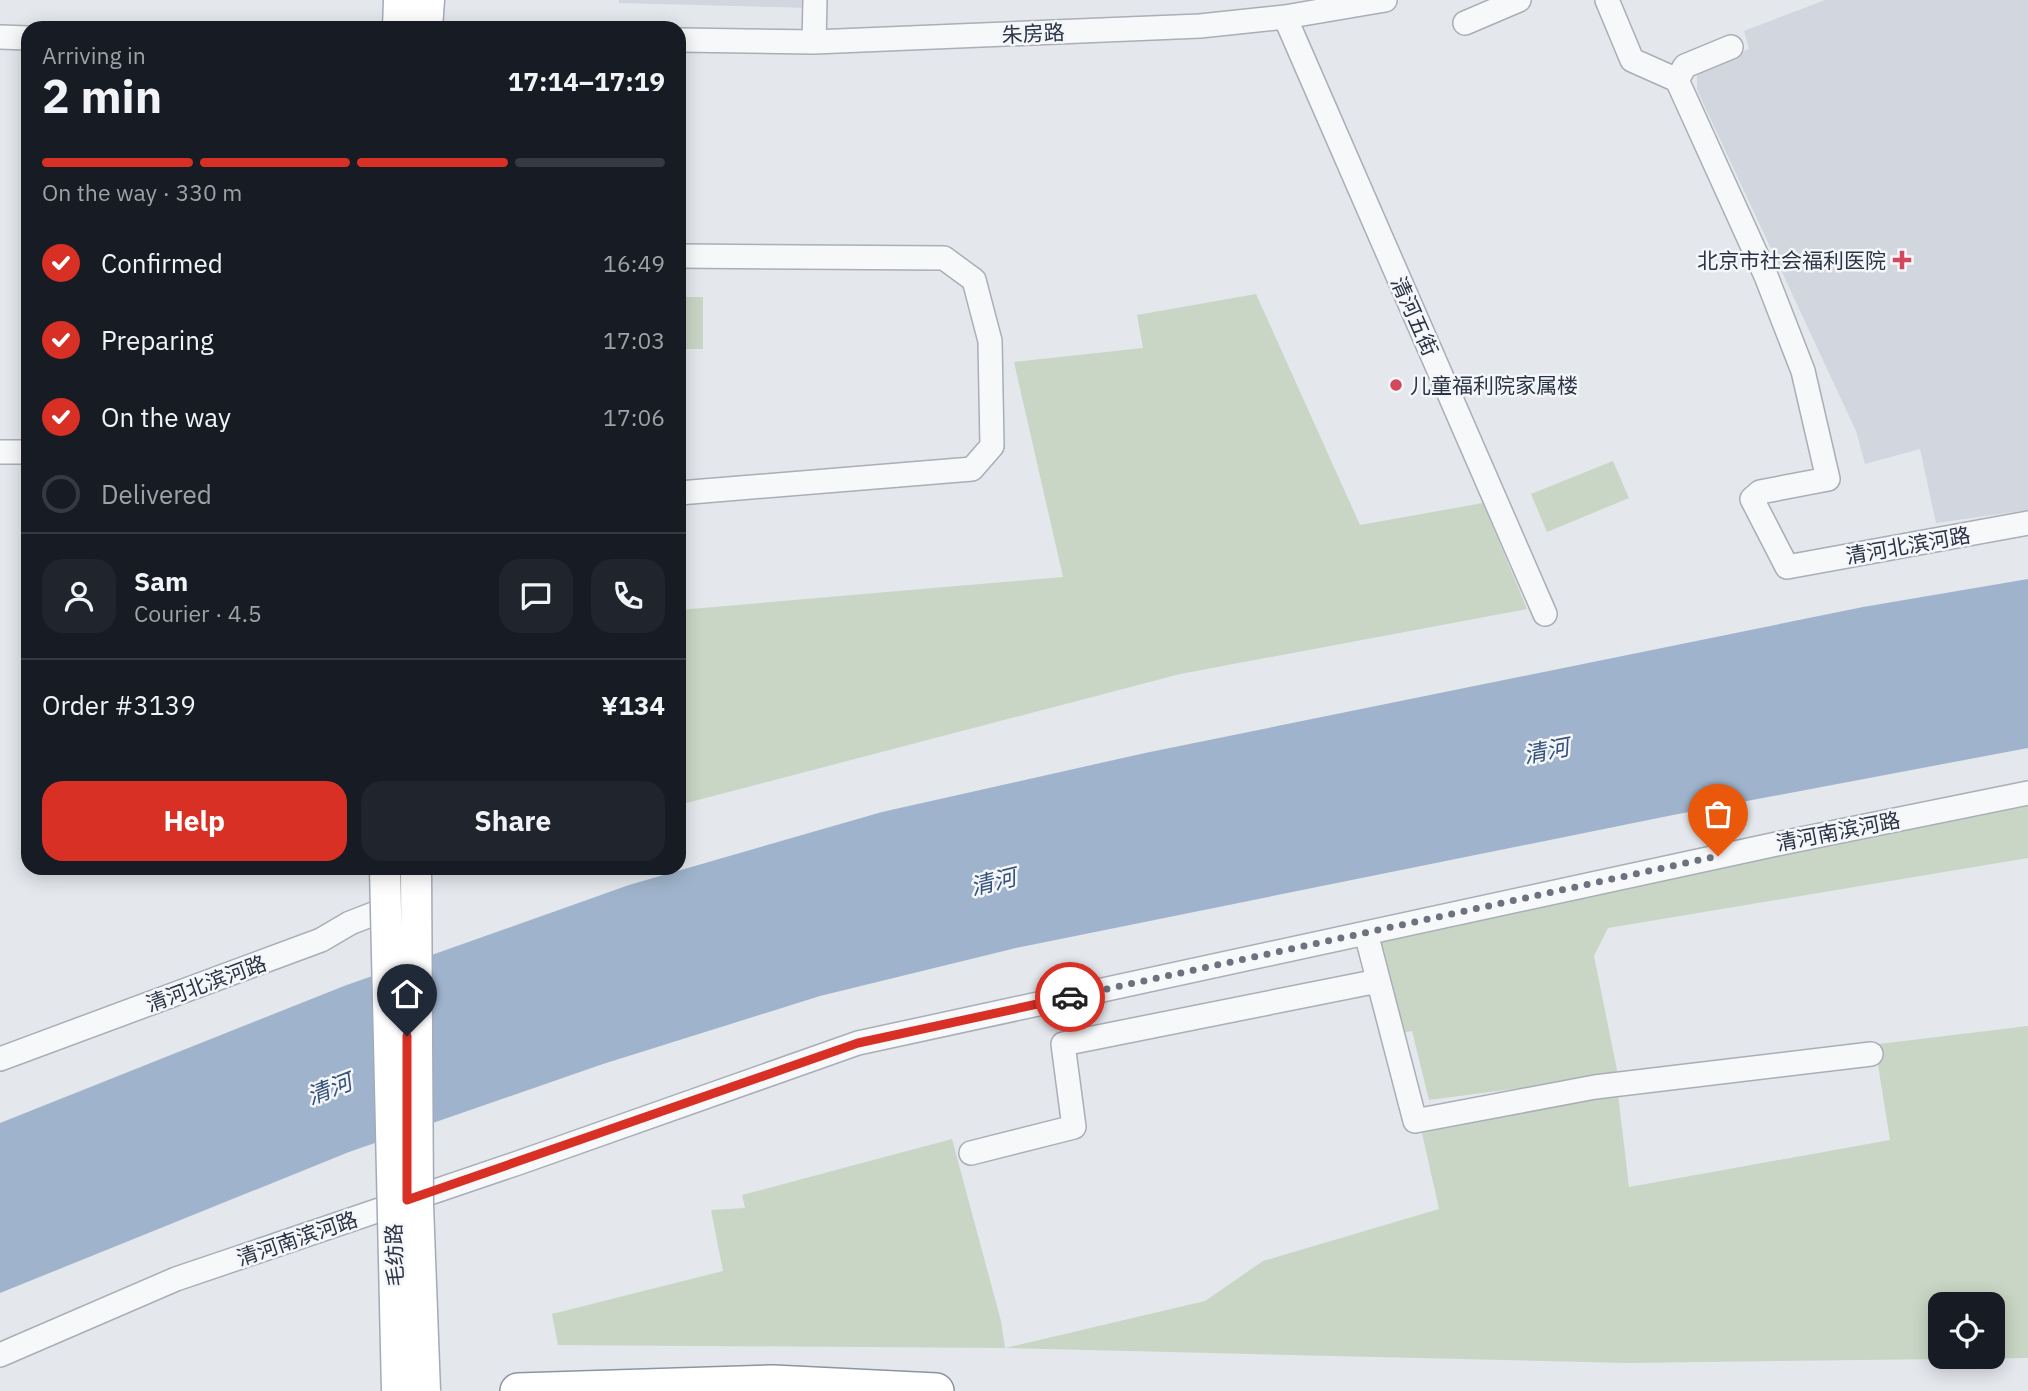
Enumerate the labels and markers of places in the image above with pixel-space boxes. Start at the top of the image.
place label: 北京市社会福利医院 [1697,246,1886,274]
marker: 北京市社会福利医院 [1892,250,1912,270]
place label: 儿童福利院家属楼 [1410,371,1578,399]
marker: 儿童福利院家属楼 [1388,377,1404,393]
pin [1688,784,1748,856]
pin [377,964,437,1036]

